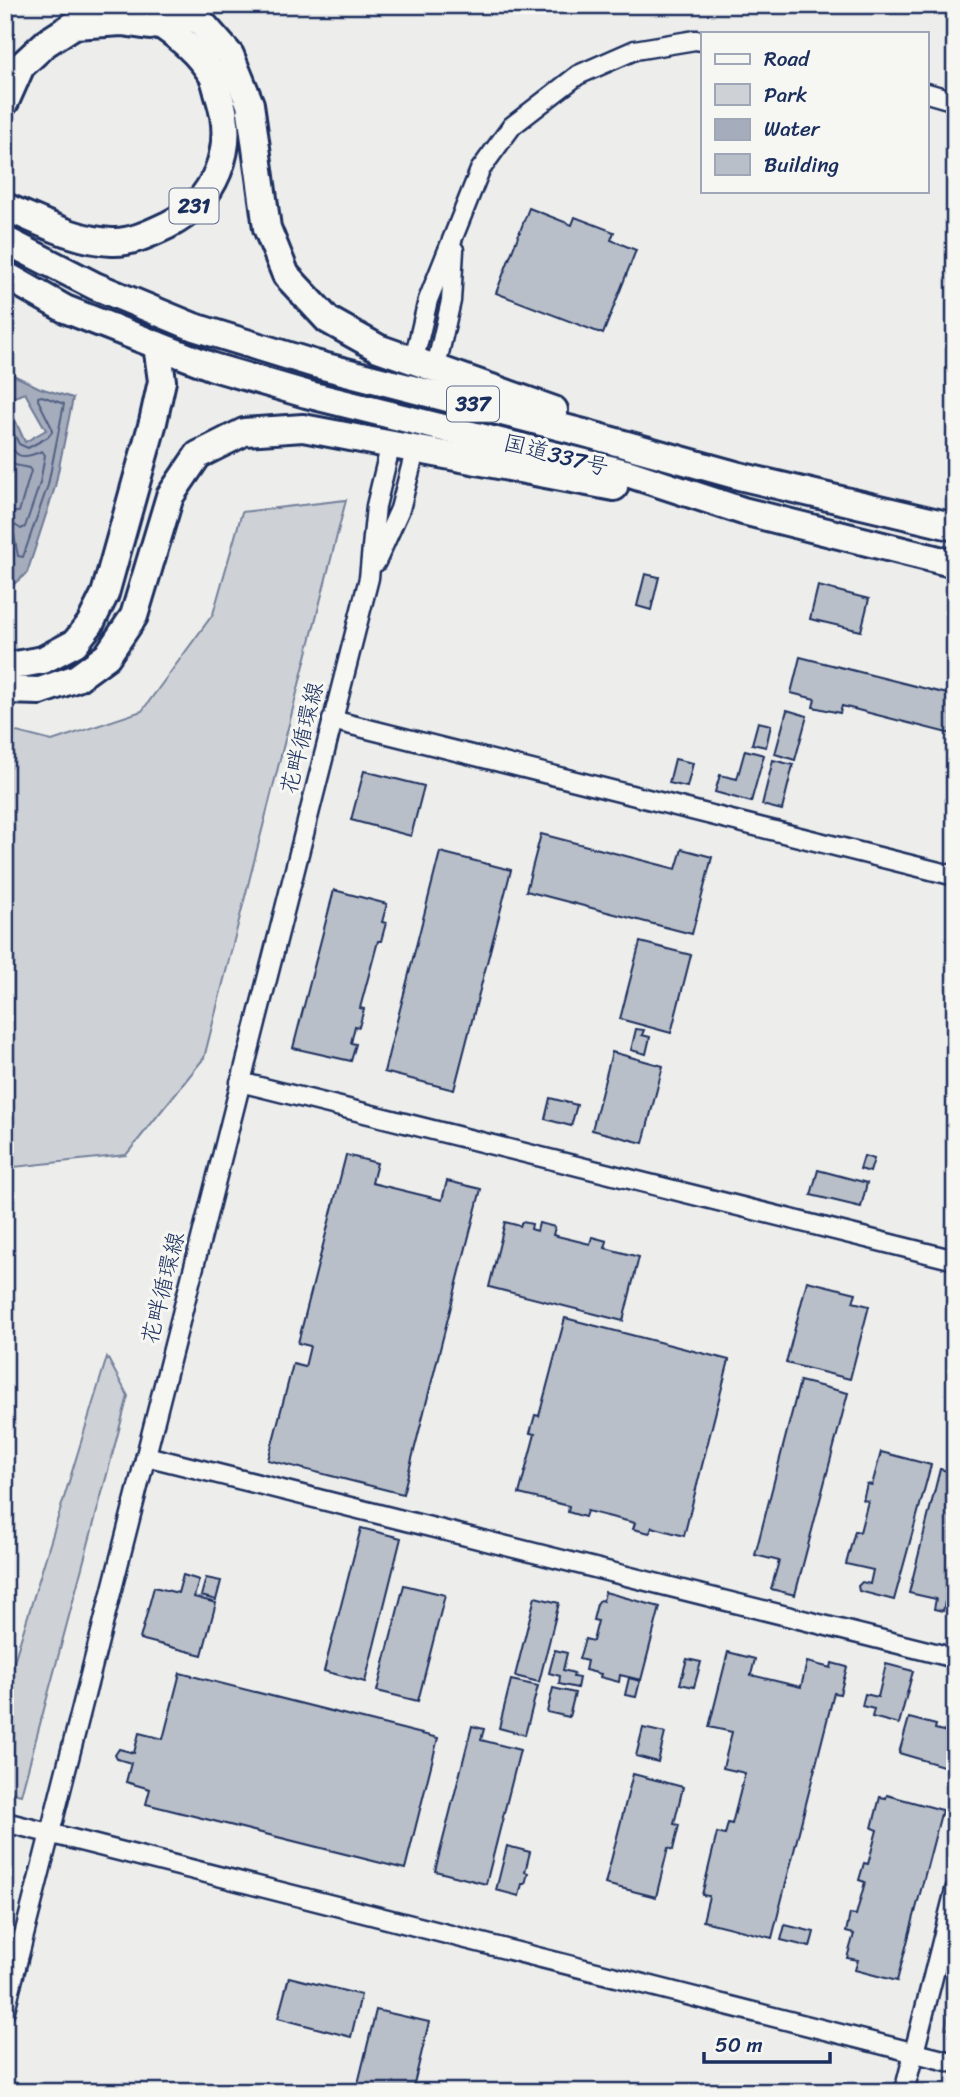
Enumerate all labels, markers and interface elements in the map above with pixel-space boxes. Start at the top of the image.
legend [701,32,928,192]
text: Road [764,40,811,78]
text: Park [764,76,807,114]
text: Water [764,110,821,148]
text: Building [764,146,840,184]
road number: 231 [170,188,218,224]
road number: 337 [447,386,499,422]
street label: 国道337号 [499,422,613,488]
street label: 花畔循環線 [268,677,336,799]
street label: 花畔循環線 [129,1227,197,1349]
scale bar [704,2020,830,2064]
text: 50 m [715,2026,763,2064]

